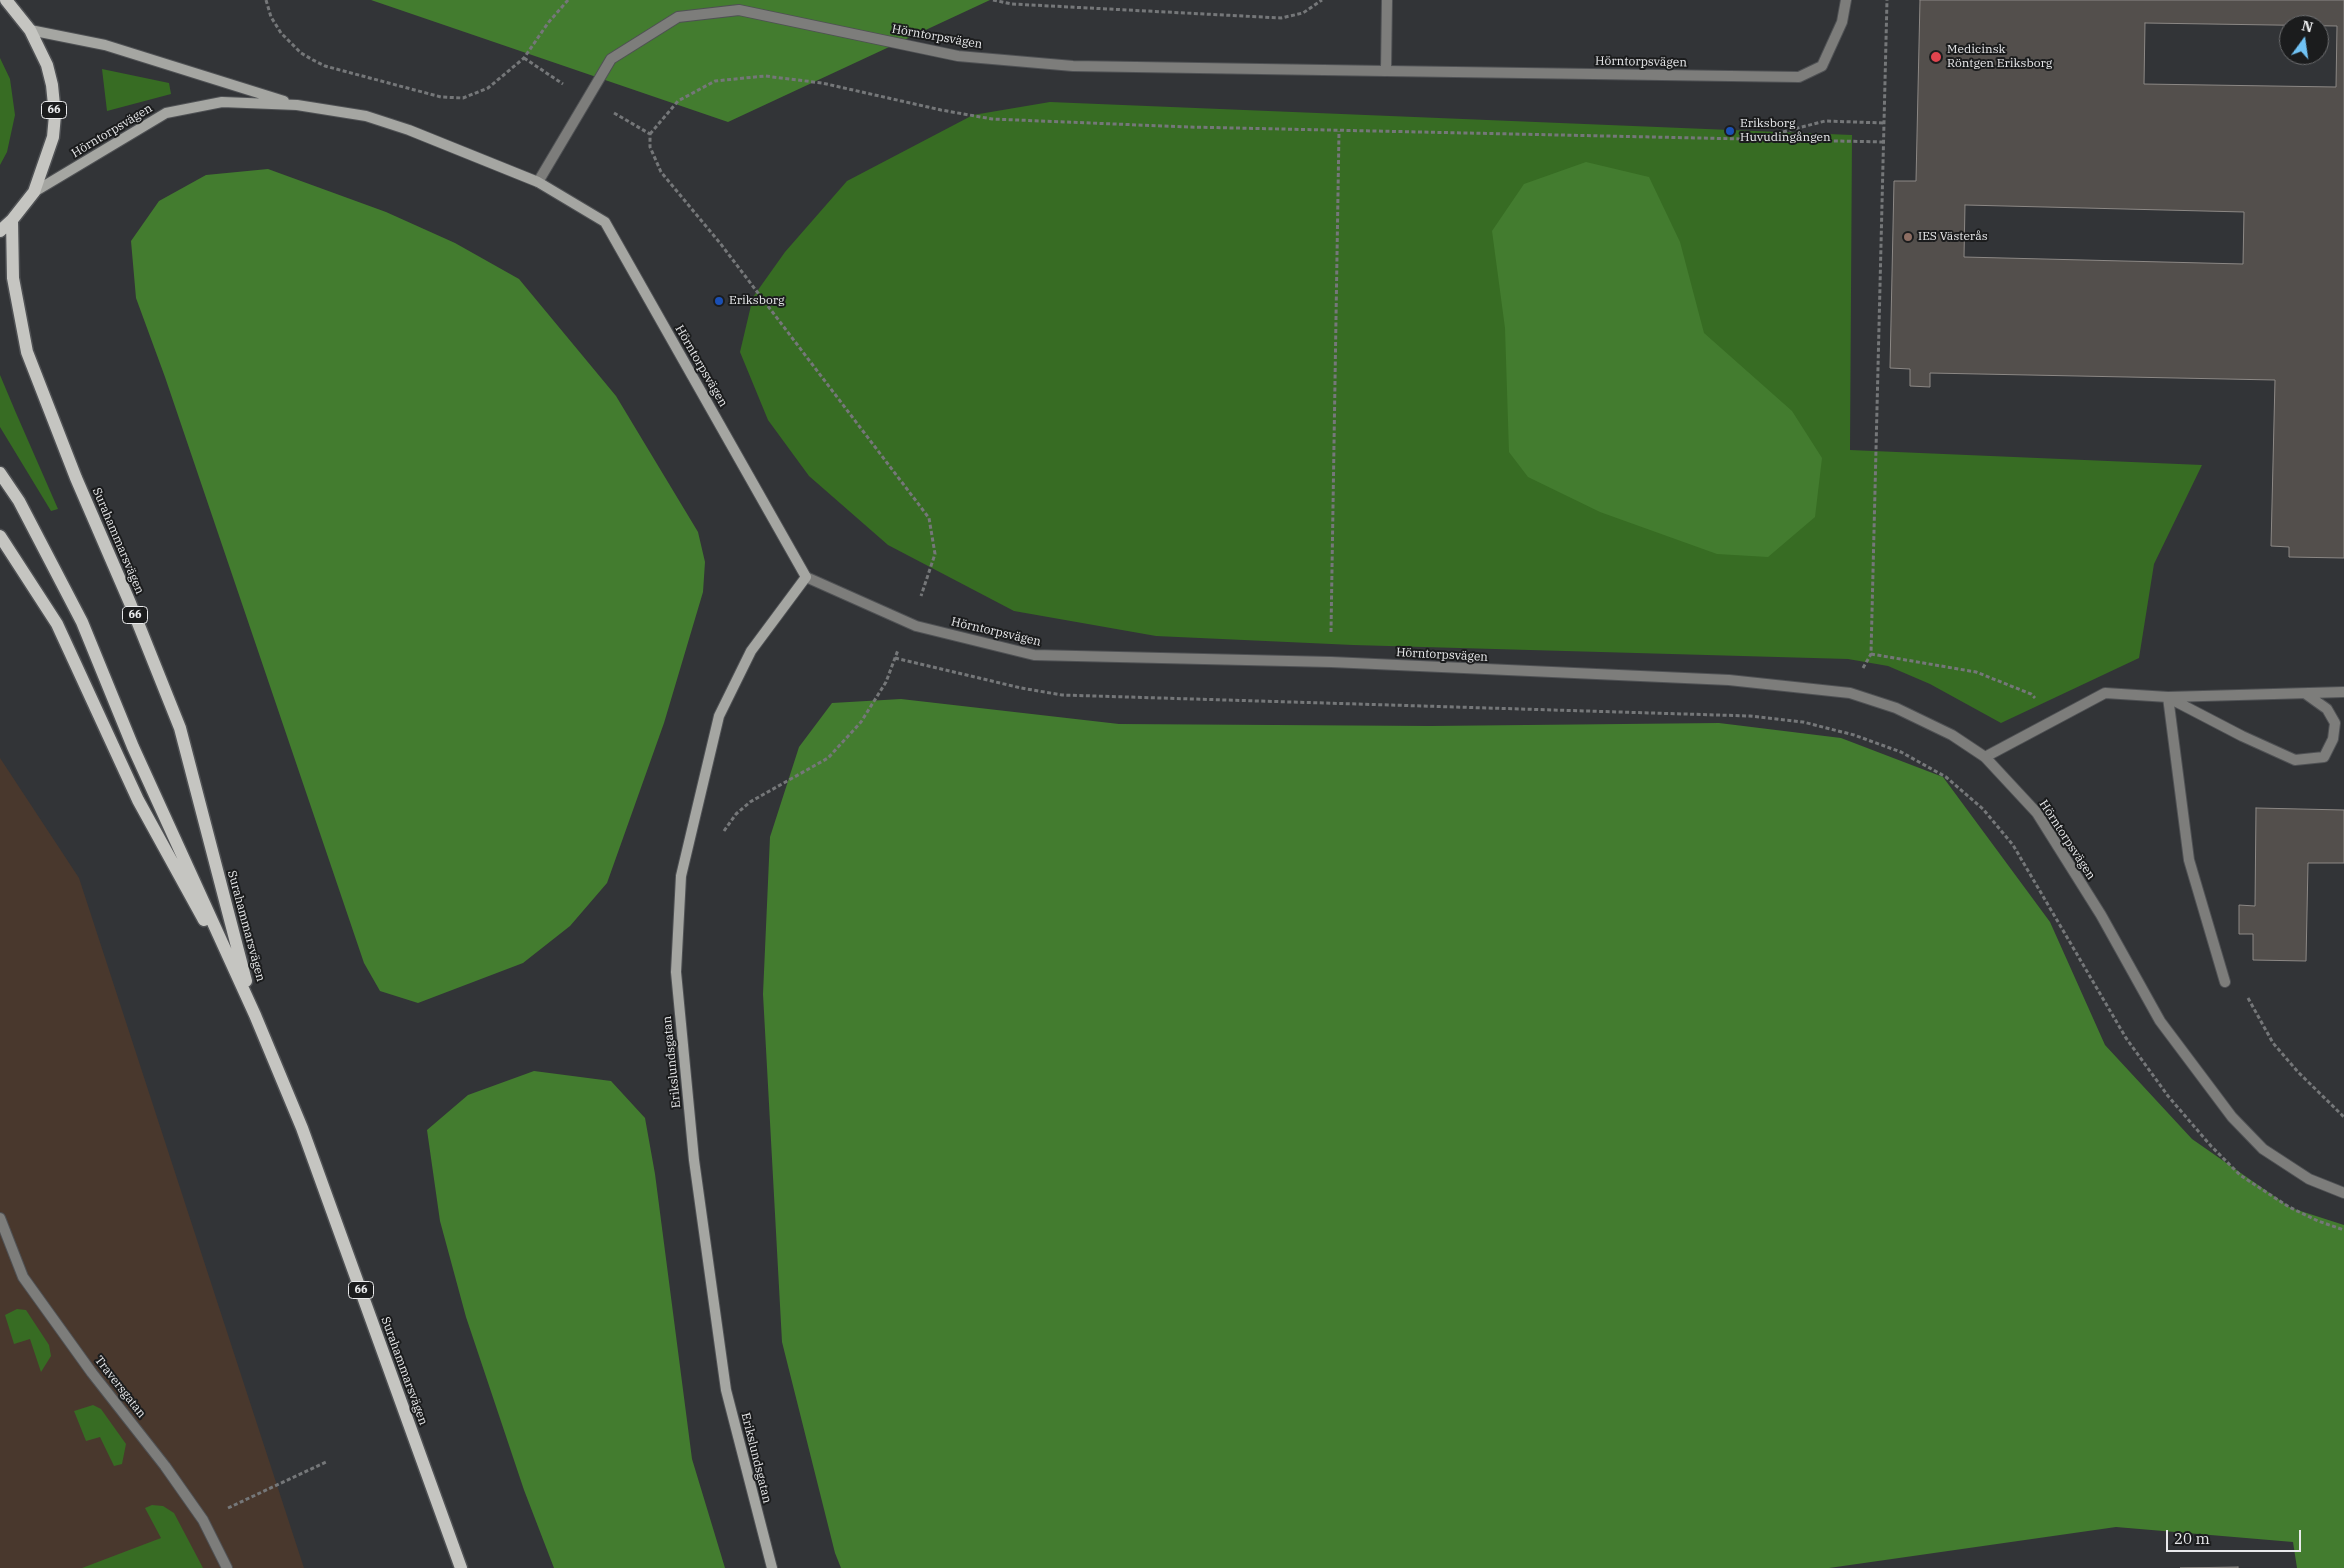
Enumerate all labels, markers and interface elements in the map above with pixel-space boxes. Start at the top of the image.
north arrow [2279,15,2329,65]
text: N [2300,16,2315,36]
street label: Hörntorpsvägen [890,22,984,52]
place label: Medicinsk Röntgen Eriksborg [1947,43,2052,71]
marker: Medicinsk Röntgen Eriksborg [1929,50,1943,64]
street label: Hörntorpsvägen [1595,54,1687,70]
street label: Hörntorpsvägen [69,101,155,161]
road number: 66 [42,102,66,118]
place label: Eriksborg Huvudingången [1740,117,1831,145]
marker: Eriksborg Huvudingången [1724,125,1736,137]
place label: IES Västerås [1918,230,1988,244]
marker: IES Västerås [1902,231,1914,243]
place label: Eriksborg [729,294,785,308]
marker: Eriksborg [713,295,725,307]
street label: Hörntorpsvägen [672,323,730,409]
street label: Surahammarsvägen [89,486,147,596]
road number: 66 [122,606,148,624]
street label: Hörntorpsvägen [950,615,1042,649]
street label: Hörntorpsvägen [1396,645,1488,665]
street label: Hörntorpsvägen [2036,798,2098,882]
street label: Surahammarsvägen [224,869,268,983]
street label: Erikslundsgatan [660,1015,684,1109]
road number: 66 [348,1282,374,1298]
street label: Surahammarsvägen [378,1315,430,1427]
street label: Traversgatan [91,1353,149,1421]
street label: Erikslundsgatan [738,1411,774,1505]
scale bar [2169,1520,2304,1552]
text: 20 m [2174,1529,2210,1548]

